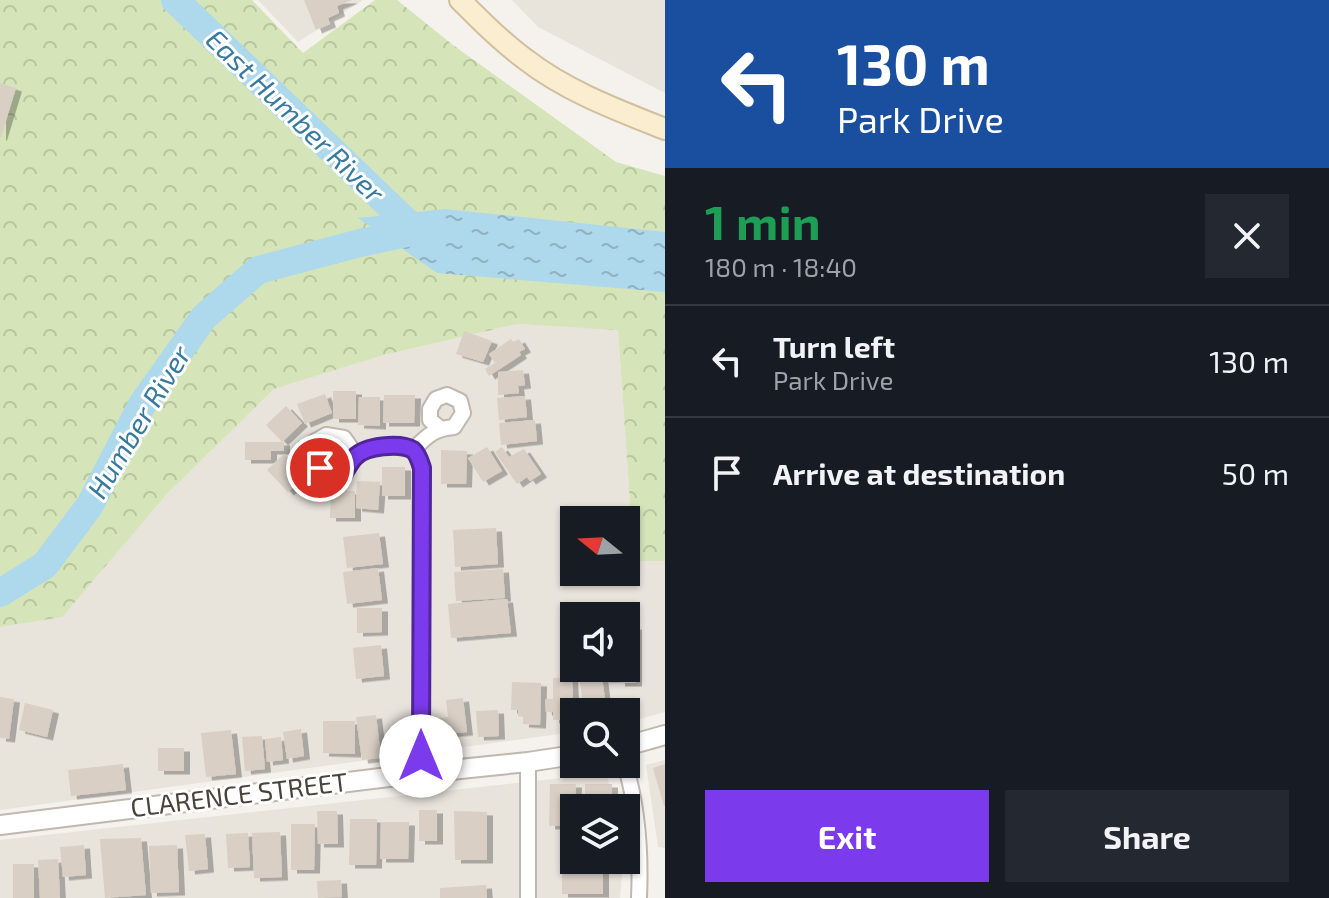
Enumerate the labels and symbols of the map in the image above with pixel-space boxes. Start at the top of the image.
water label: East Humber River [200,22,392,210]
water label: Humber River [79,338,197,504]
pin [286,434,354,502]
north arrow [560,506,640,586]
position arrow [379,714,463,798]
street label: CLARENCE STREET [129,765,349,822]

